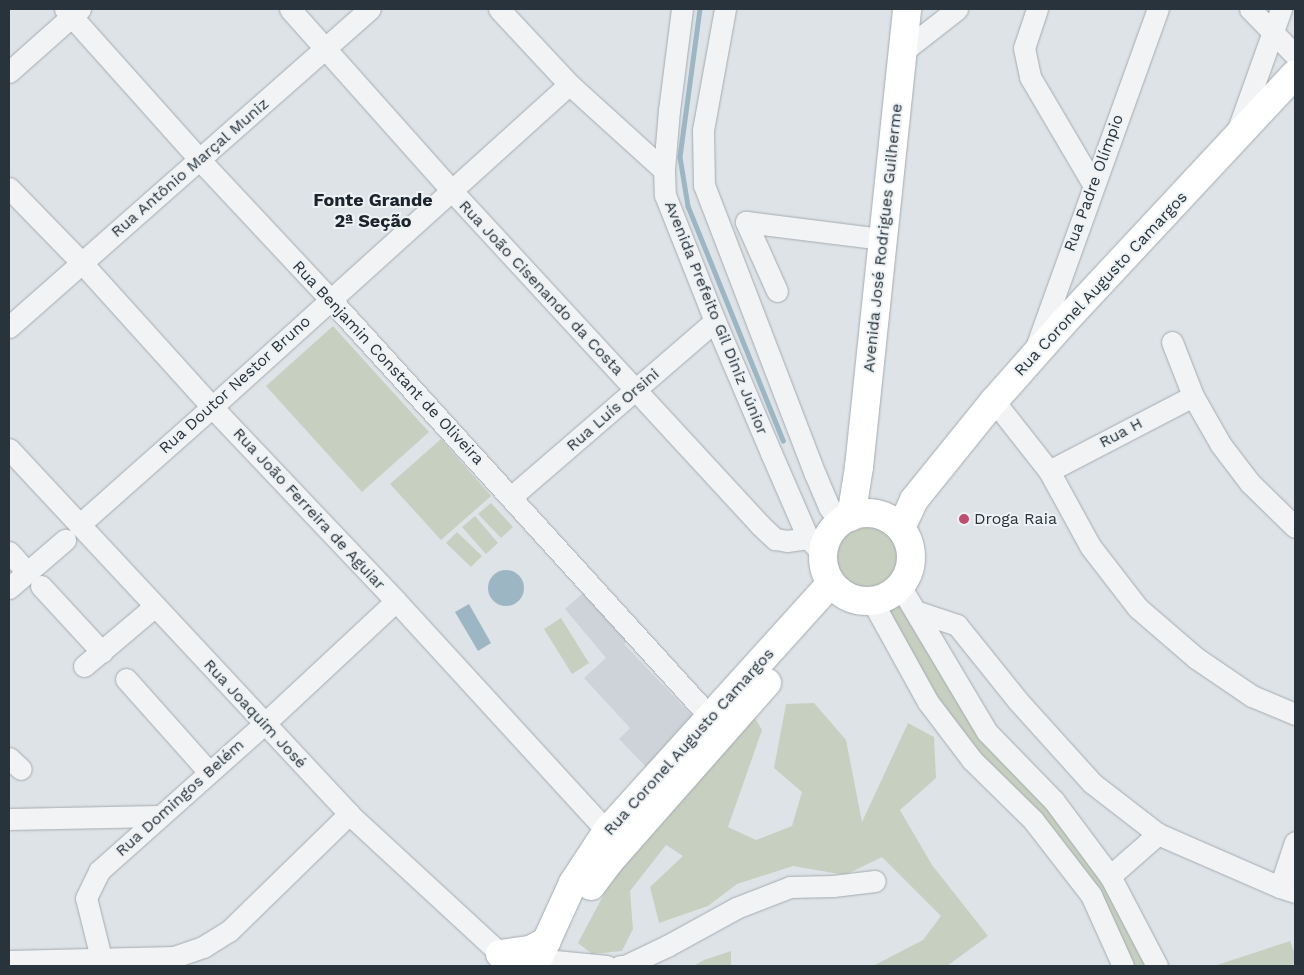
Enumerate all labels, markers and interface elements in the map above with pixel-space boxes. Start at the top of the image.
street label: Rua Antônio Marçal Muniz [107,94,273,242]
street label: Avenida José Rodrigues Guilherme [859,102,907,374]
street label: Rua Padre Olímpio [1060,112,1128,254]
street label: Rua Coronel Augusto Camargos [1010,187,1192,381]
district label: Fonte Grande 2ª Seção [313,190,433,232]
street label: Rua João Cisenando da Costa [454,196,628,380]
street label: Avenida Prefeito Gil Diniz Júnior [660,198,772,438]
street label: Rua Benjamin Constant de Oliveira [288,257,488,469]
street label: Rua Doutor Nestor Bruno [155,312,315,458]
street label: Rua Luís Orsini [562,364,664,456]
street label: Rua H [1096,414,1146,452]
street label: Rua João Ferreira de Aguiar [228,423,390,595]
place label: Droga Raia [974,509,1057,529]
marker: Droga Raia [958,513,970,525]
street label: Rua Coronel Augusto Camargos [599,644,779,840]
street label: Rua Joaquim José [199,655,311,773]
street label: Rua Domingos Belém [112,735,248,861]

